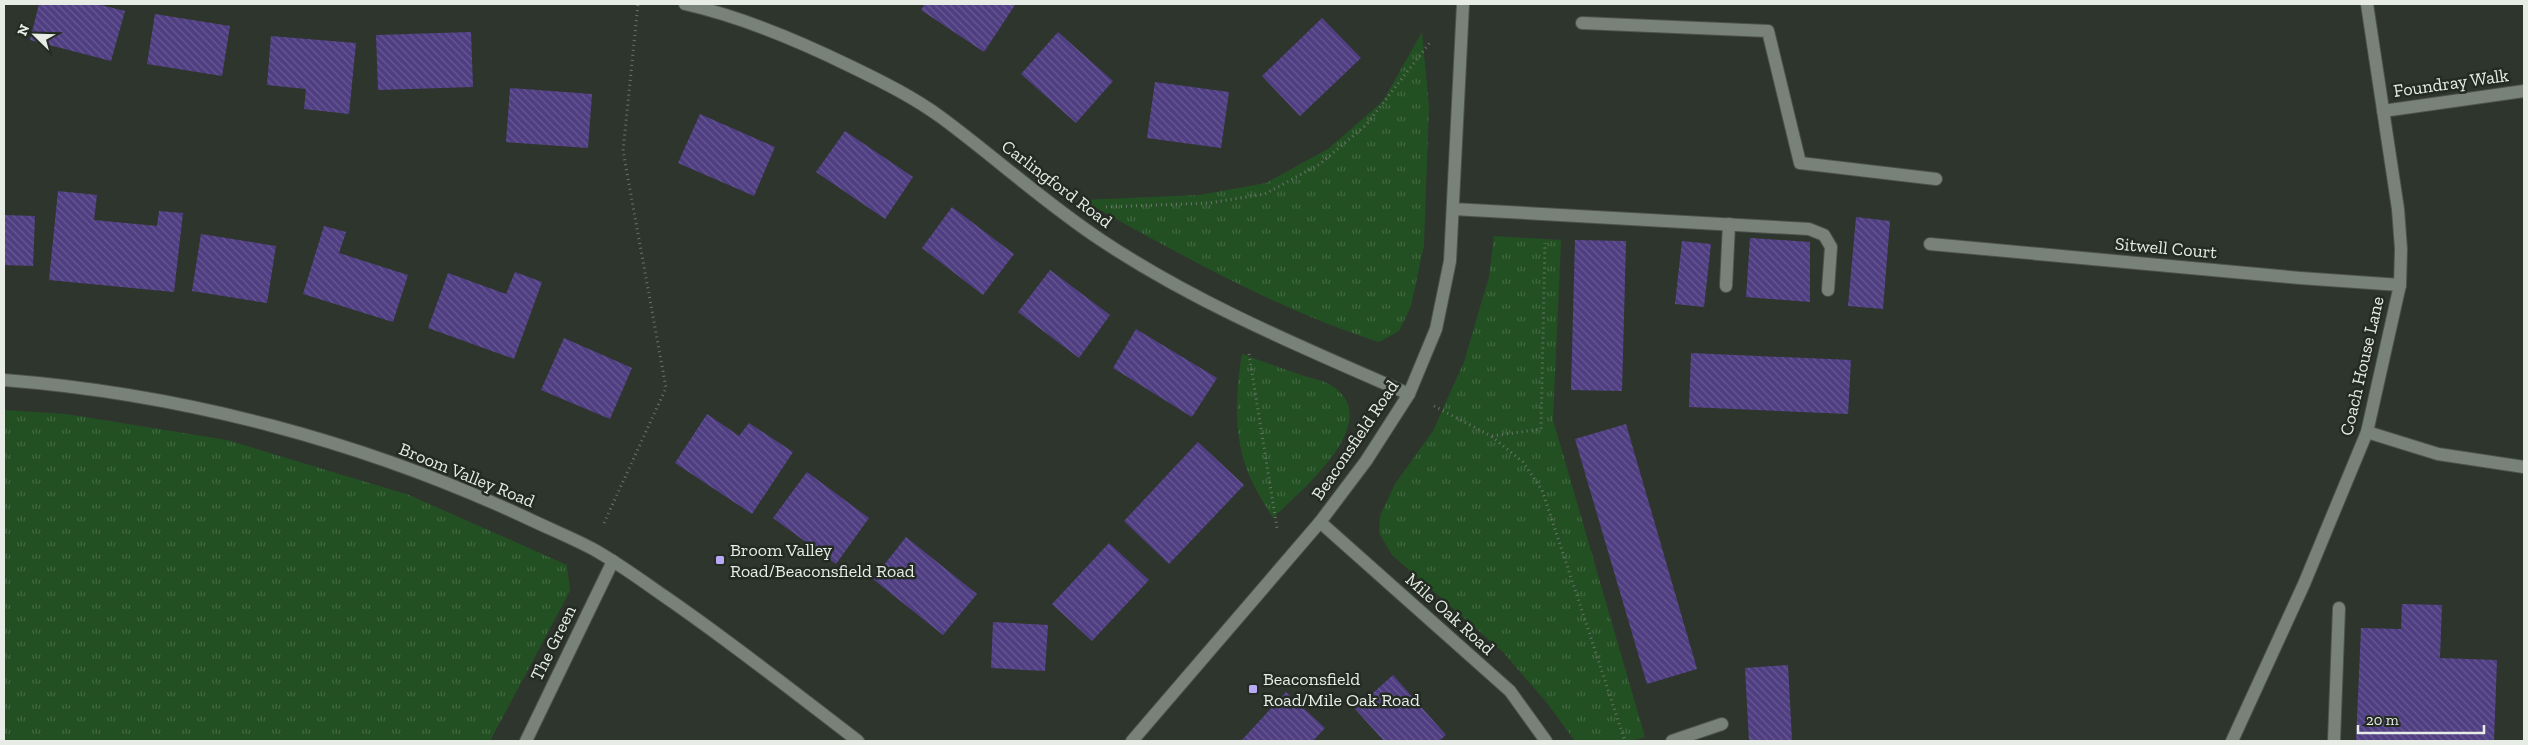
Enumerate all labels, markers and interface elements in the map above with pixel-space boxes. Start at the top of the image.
north arrow [10,10,60,60]
text: N [14,22,34,38]
street label: Foundray Walk [2392,64,2511,102]
street label: Carlingford Road [997,135,1117,233]
street label: Sitwell Court [2114,233,2218,263]
street label: Coach House Lane [2335,294,2389,438]
street label: Beaconsfield Road [1307,376,1403,504]
street label: Broom Valley Road [396,438,538,512]
place label: Broom Valley Road/Beaconsfield Road [730,539,915,582]
marker: Broom Valley Road/Beaconsfield Road [714,554,726,566]
street label: Mile Oak Road [1401,568,1499,660]
street label: The Green [525,601,581,684]
place label: Beaconsfield Road/Mile Oak Road [1263,668,1420,711]
marker: Beaconsfield Road/Mile Oak Road [1247,683,1259,695]
scale bar [2358,702,2484,734]
text: 20 m [2366,711,2399,729]

